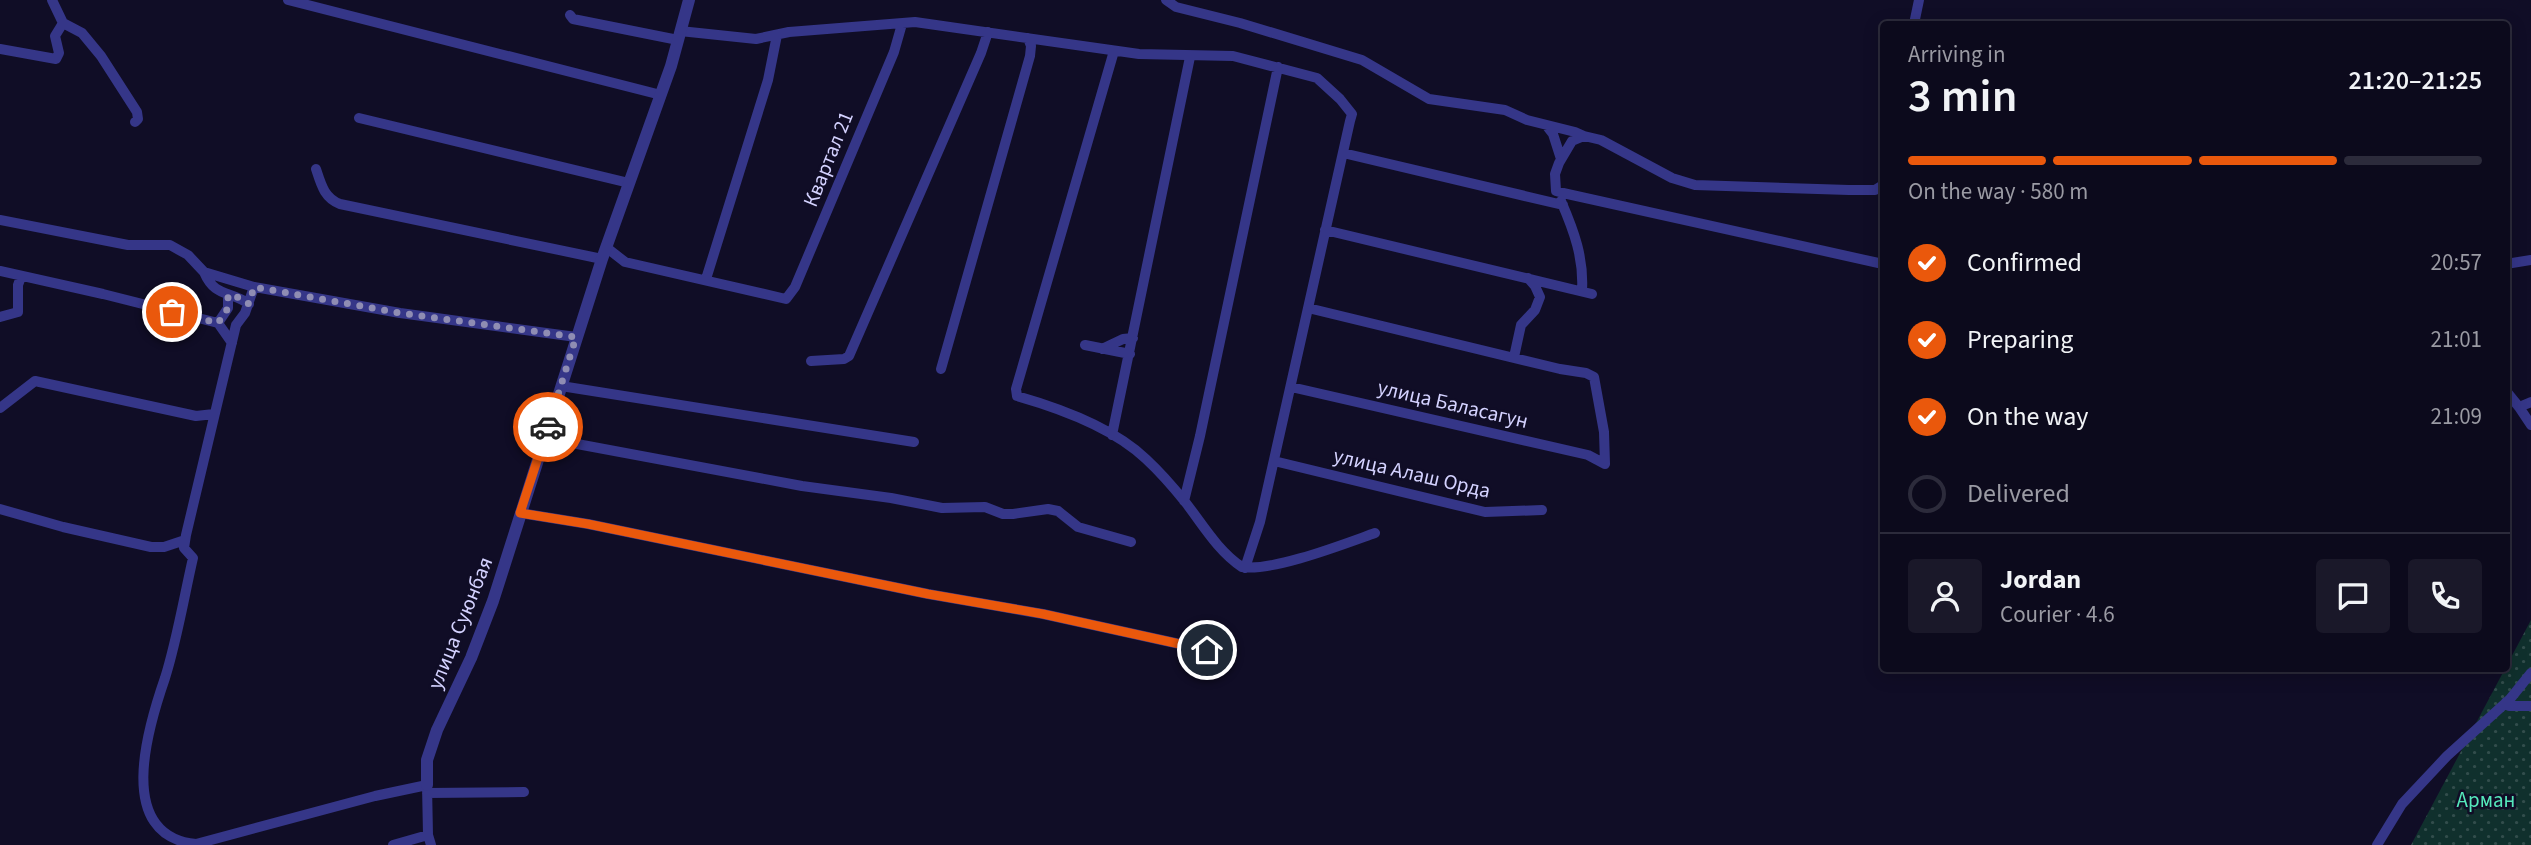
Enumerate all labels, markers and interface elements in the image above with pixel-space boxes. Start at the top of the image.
text: Arriving in [1908,38,2006,71]
text: 21:20–21:25 [2349,62,2482,99]
text: 3 min [1908,64,2017,129]
street label: Квартал 21 [795,107,861,211]
text: On the way · 580 m [1908,175,2088,208]
icon: check [1908,244,1946,282]
text: Confirmed [1967,244,2082,281]
text: 20:57 [2431,246,2482,279]
pin [142,282,202,342]
icon: bag [153,293,191,331]
icon: check [1908,321,1946,359]
text: Preparing [1967,321,2073,358]
text: 21:01 [2431,323,2482,356]
street label: улица Баласагун [1375,372,1531,436]
courier [513,392,583,462]
icon: check [1908,398,1946,436]
text: On the way [1967,398,2088,435]
text: 21:09 [2431,400,2482,433]
icon: car [529,408,567,446]
street label: улица Алаш Орда [1331,440,1493,506]
text: Delivered [1967,475,2070,512]
street label: улица Суюнбая [420,552,500,694]
button: person [1908,559,1982,633]
button: chat [2316,559,2390,633]
button: phone [2408,559,2482,633]
text: Jordan [2000,561,2081,598]
text: Courier · 4.6 [2000,598,2115,631]
pin [1177,620,1237,680]
icon: home [1188,631,1226,669]
park label: Арман [2457,785,2515,815]

